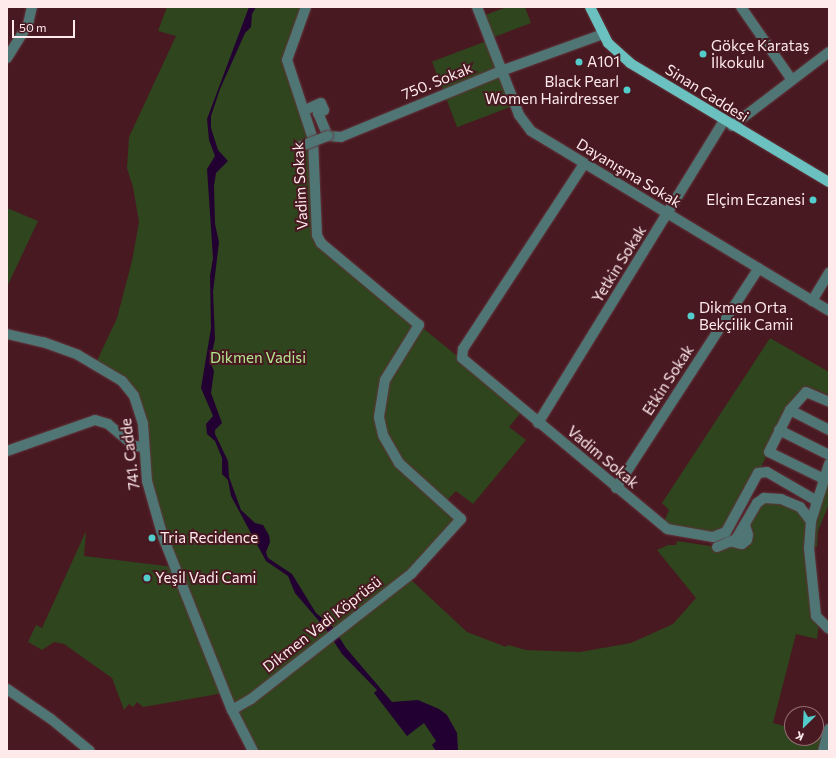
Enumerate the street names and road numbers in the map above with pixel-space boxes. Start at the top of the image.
street label: 750. Sokak [399,59,475,103]
street label: Sinan Caddesi [662,60,752,126]
street label: Dayanışma Sokak [573,135,685,211]
street label: Vadim Sokak [289,142,311,230]
street label: Yetkin Sokak [588,222,650,306]
street label: Etkin Sokak [639,341,697,419]
street label: 741. Cadde [117,417,143,491]
street label: Vadim Sokak [564,422,642,492]
street label: Dikmen Vadi Köprüsü [259,572,385,676]

